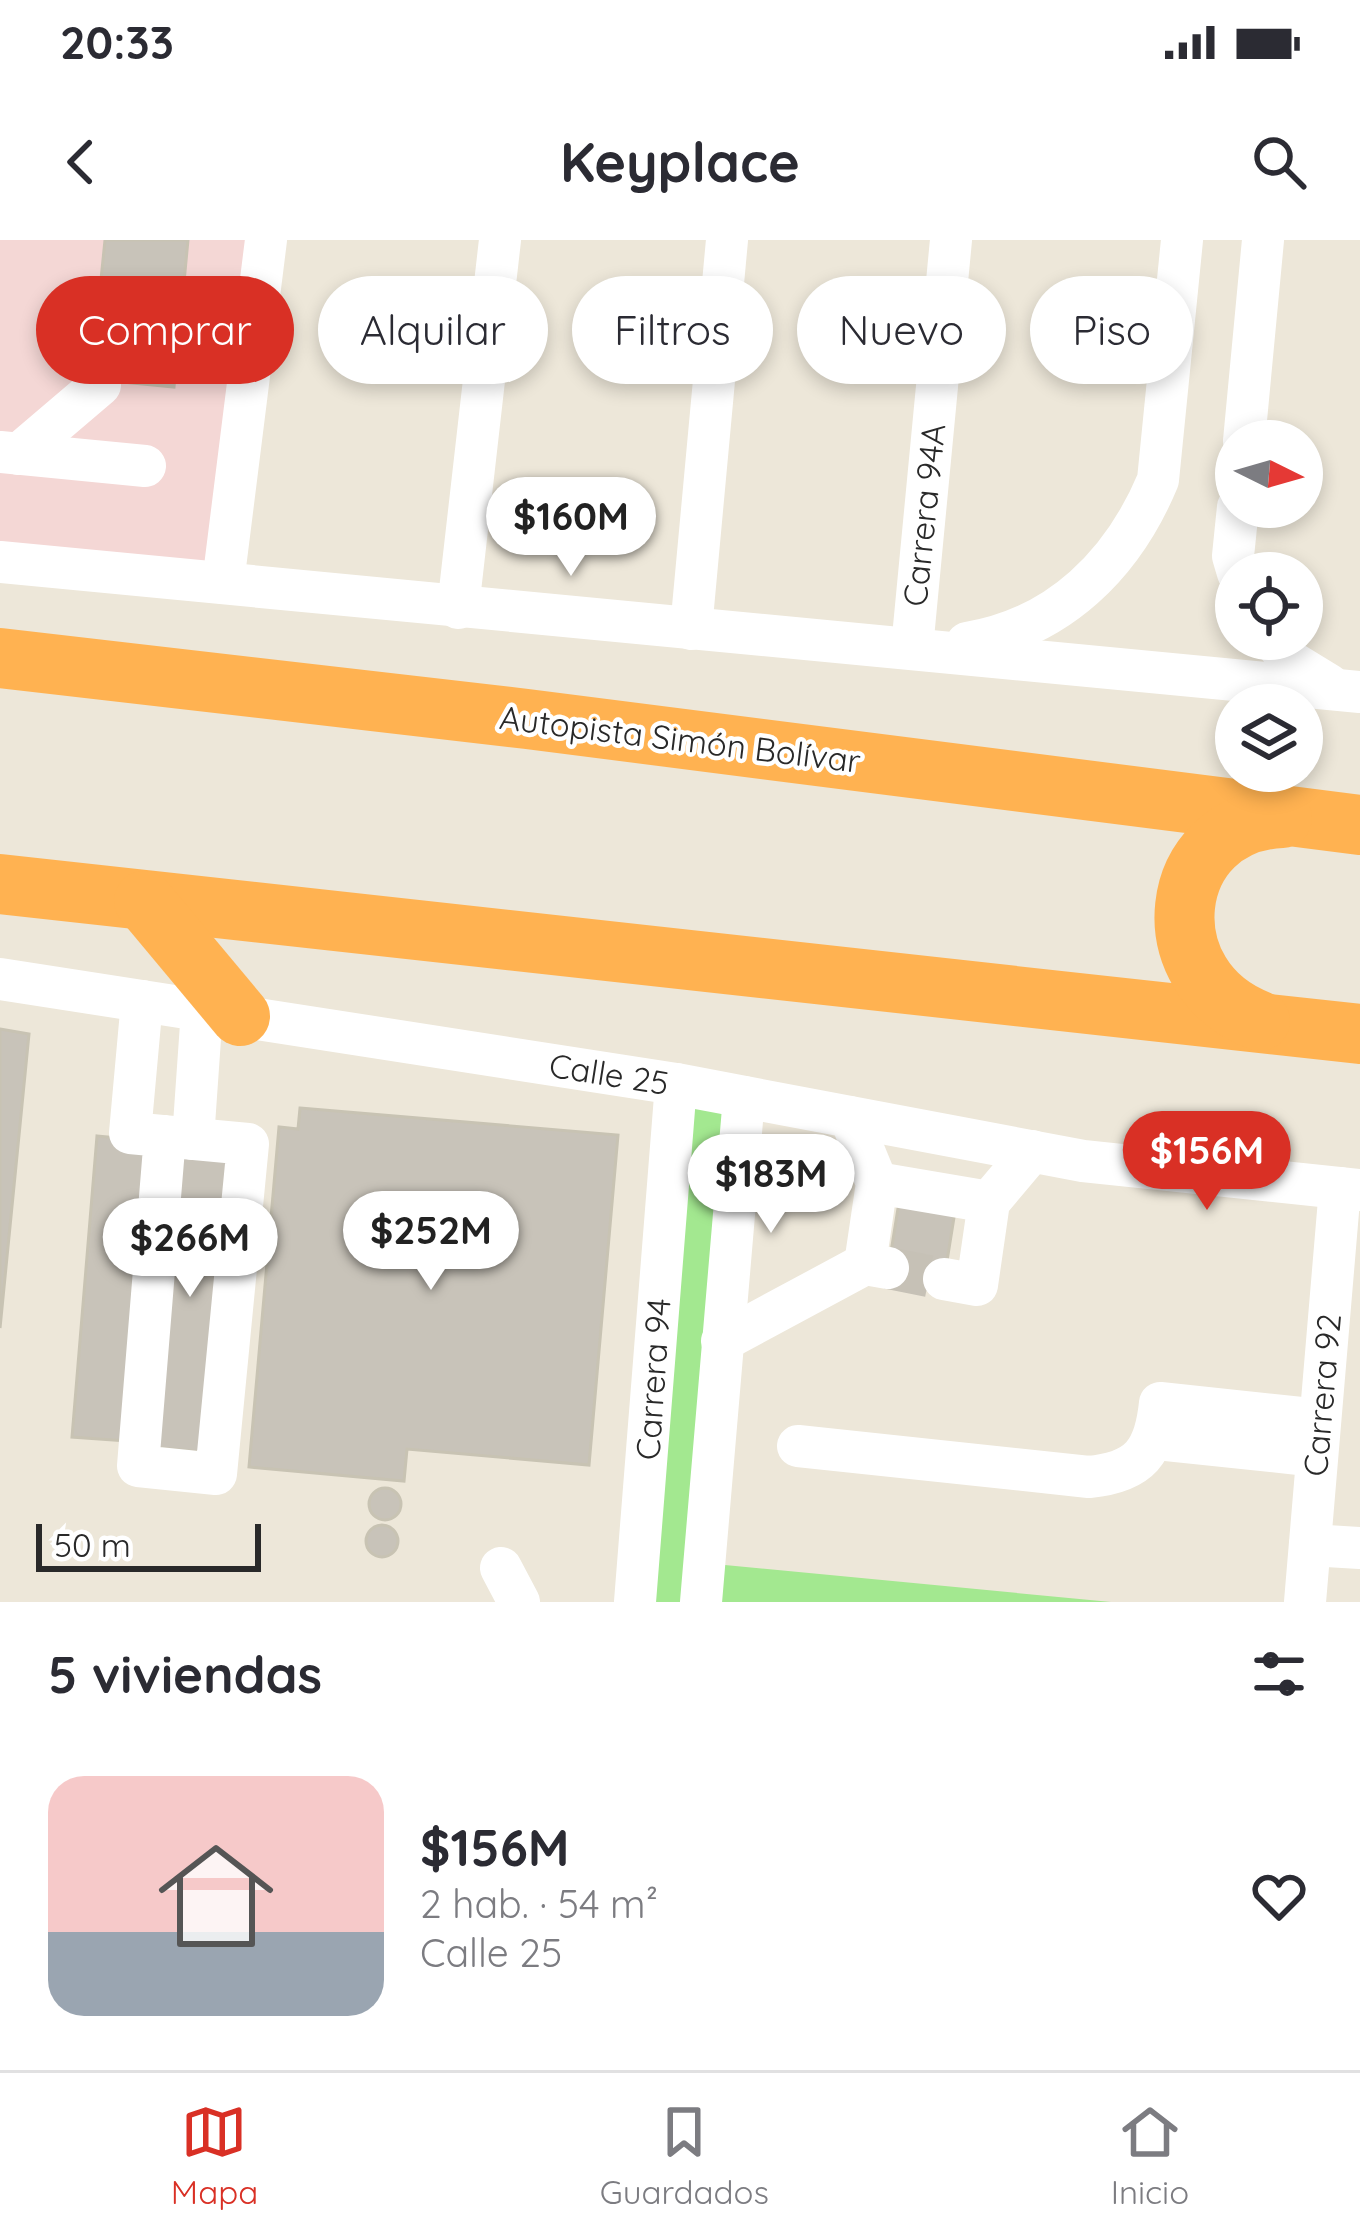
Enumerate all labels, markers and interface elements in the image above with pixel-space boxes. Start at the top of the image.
text: 20:33 [60,14,174,70]
text: Keyplace [560,128,800,196]
icon: back [48,129,114,195]
icon: search [1246,129,1312,195]
chip: Comprar [36,276,294,384]
chip: Alquilar [318,276,548,384]
chip: Filtros [572,276,773,384]
chip: Nuevo [797,276,1006,384]
chip: Piso [1030,276,1193,384]
north arrow [1215,420,1323,528]
map controls [1215,420,1323,792]
street label: Carrera 94A [894,422,953,608]
pin: $160M [487,477,655,579]
text: $160M [513,491,629,540]
button: locate [1215,552,1323,660]
button: layers [1215,684,1323,792]
street label: Autopista Simón Bolívar [497,696,863,781]
street label: Calle 25 [546,1044,672,1103]
pin: $156M [1123,1111,1291,1213]
text: $156M [1150,1125,1264,1174]
pin: $183M [687,1134,855,1236]
text: $183M [715,1148,827,1197]
pin: $252M [347,1191,515,1293]
pin: $266M [106,1198,274,1300]
text: $252M [370,1205,492,1254]
text: $266M [130,1212,250,1261]
street label: Carrera 94 [626,1297,679,1461]
street label: Carrera 92 [1294,1312,1349,1478]
scale bar [36,1518,261,1571]
text: 50 m [54,1524,131,1565]
icon: filters [1246,1641,1312,1707]
text: 5 viviendas [48,1642,322,1706]
text: $156M [420,1815,570,1879]
icon: home [144,1824,288,1968]
icon: heart [1246,1863,1312,1929]
text: 2 hab. · 54 m² [420,1879,658,1928]
text: Calle 25 [420,1928,562,1977]
tab: Mapa [171,2099,258,2212]
tab: Guardados [600,2099,769,2212]
tab: Inicio [1111,2099,1189,2212]

